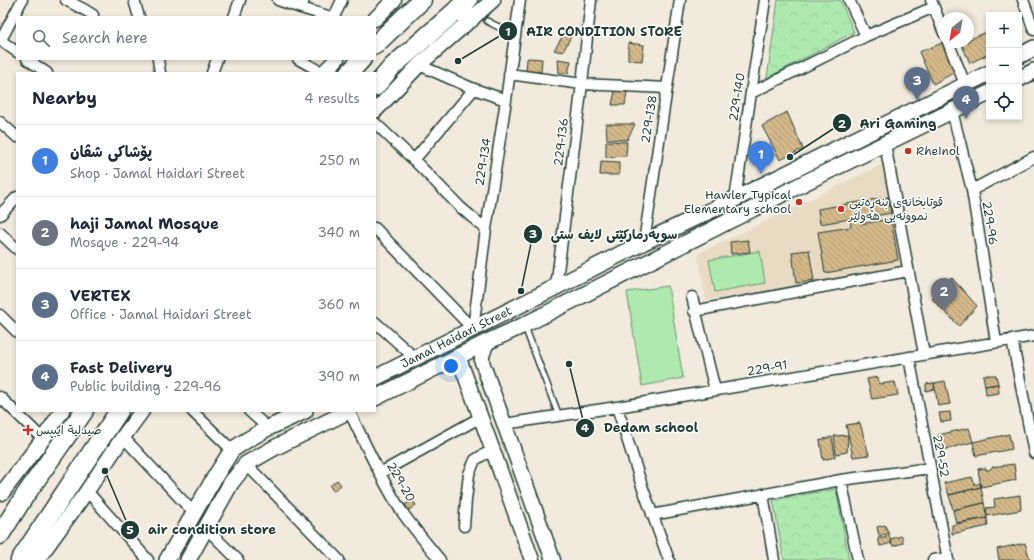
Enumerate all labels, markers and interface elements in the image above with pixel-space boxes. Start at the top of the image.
north arrow [938,12,974,48]
map controls [986,12,1022,120]
button: + [986,12,1022,48]
search box [16,16,376,60]
callout: AIR CONDITION STORE [498,19,690,44]
text: AIR CONDITION STORE [526,23,682,40]
text: 1 [505,24,511,40]
icon: search [30,27,52,49]
text: Search here [62,28,148,48]
button: − [986,48,1022,84]
pin: 3 [904,67,930,100]
street label: 229-140 [725,72,749,122]
button: locate [986,84,1022,120]
pin: 4 [953,86,979,119]
text: Nearby [32,87,97,109]
text: 4 results [304,90,360,107]
street label: 229-138 [637,94,661,144]
callout: Ari Gaming [832,111,945,136]
text: Ari Gaming [859,115,937,132]
text: 2 [838,116,847,132]
street label: 229-136 [550,117,572,167]
street label: 229-134 [471,137,495,187]
pin: 1 [748,141,774,174]
text: پۆشاکی شڤان [70,142,152,162]
place label: Rheinol [916,143,960,159]
marker: Rheinol [903,146,913,156]
text: 1 [42,152,48,169]
text: 250 m [319,152,360,169]
text: Shop · Jamal Haidari Street [70,165,245,182]
place label: Hawler Typical Elementary school [684,187,791,217]
place label: قوتابخانەی بنەڕەتیی نموونەیی هەولێر [848,194,943,224]
marker: Hawler Typical Elementary school [794,197,804,207]
street label: 229-96 [979,200,1001,246]
marker: قوتابخانەی بنەڕەتیی نموونەیی هەولێر [836,204,846,214]
text: haji Jamal Mosque [70,214,219,234]
callout: سوپەرمارکێتی لایف ستی [523,222,685,247]
text: 2 [40,224,50,241]
text: 340 m [318,224,360,241]
text: 3 [529,226,537,242]
text: سوپەرمارکێتی لایف ستی [551,226,677,243]
text: Mosque · 229-94 [70,234,179,251]
pin: 2 [931,278,957,311]
text: VERTEX [70,286,130,306]
text: 3 [40,296,50,313]
text: 360 m [318,296,360,313]
street label: Jamal Haidari Street [398,302,515,372]
text: Office · Jamal Haidari Street [70,306,252,323]
your location [441,356,461,376]
street label: 229-91 [745,357,789,379]
text: Fast Delivery [70,358,172,378]
text: 4 [40,368,50,385]
text: 390 m [318,368,360,385]
text: Public building · 229-96 [70,378,221,395]
callout: Dedam school [575,415,706,440]
text: Dedam school [604,419,699,436]
text: 4 [581,420,590,436]
place label: صيدلية ایبپس [36,422,101,438]
marker: صيدلية ایبپس [23,425,33,435]
street label: 229-52 [929,433,953,479]
street label: 229-20 [383,459,419,505]
callout: air condition store [120,517,284,542]
text: air condition store [148,521,276,538]
text: 5 [126,522,134,538]

